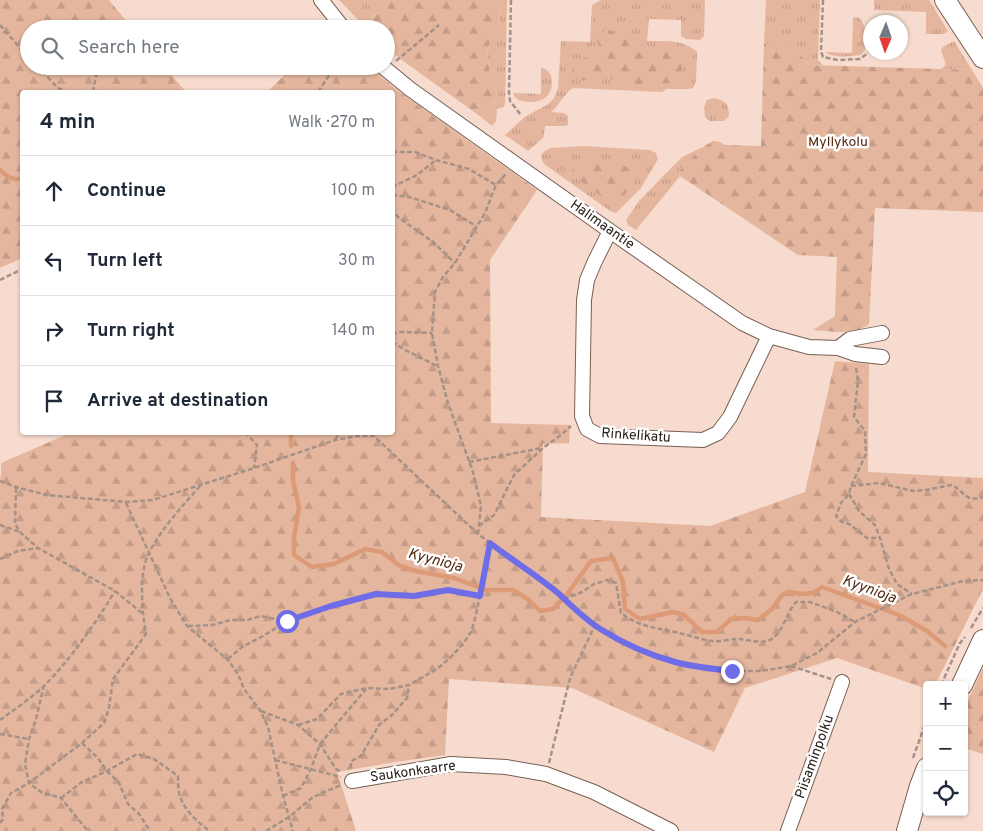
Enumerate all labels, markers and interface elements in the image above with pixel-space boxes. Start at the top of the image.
north arrow [863,15,908,60]
search box [20,20,395,75]
icon: search [38,34,66,62]
text: Search here [78,36,180,60]
text: 4 min [40,109,96,136]
text: Walk · 270 m [288,113,375,133]
park label: Myllykolu [808,134,868,151]
icon: ahead [40,177,68,205]
text: Continue [87,179,166,203]
text: 100 m [331,181,375,201]
street label: Halimaantie [567,197,637,253]
icon: left [40,247,68,275]
text: Turn left [87,249,163,273]
text: 30 m [338,251,375,271]
icon: right [40,317,68,345]
text: Turn right [87,319,175,343]
text: 140 m [332,321,375,341]
icon: arrive [40,387,68,415]
text: Arrive at destination [87,389,268,413]
street label: Rinkelikatu [601,425,671,447]
water label: Kyynioja [406,545,465,577]
water label: Kyynioja [840,572,899,609]
route start [276,610,299,633]
route end [721,660,744,683]
map controls [923,681,968,816]
button: + [923,681,968,726]
street label: Piisaminpolku [792,713,838,801]
button: − [923,726,968,771]
street label: Saukonkaarre [369,758,457,786]
button: locate [923,771,968,816]

